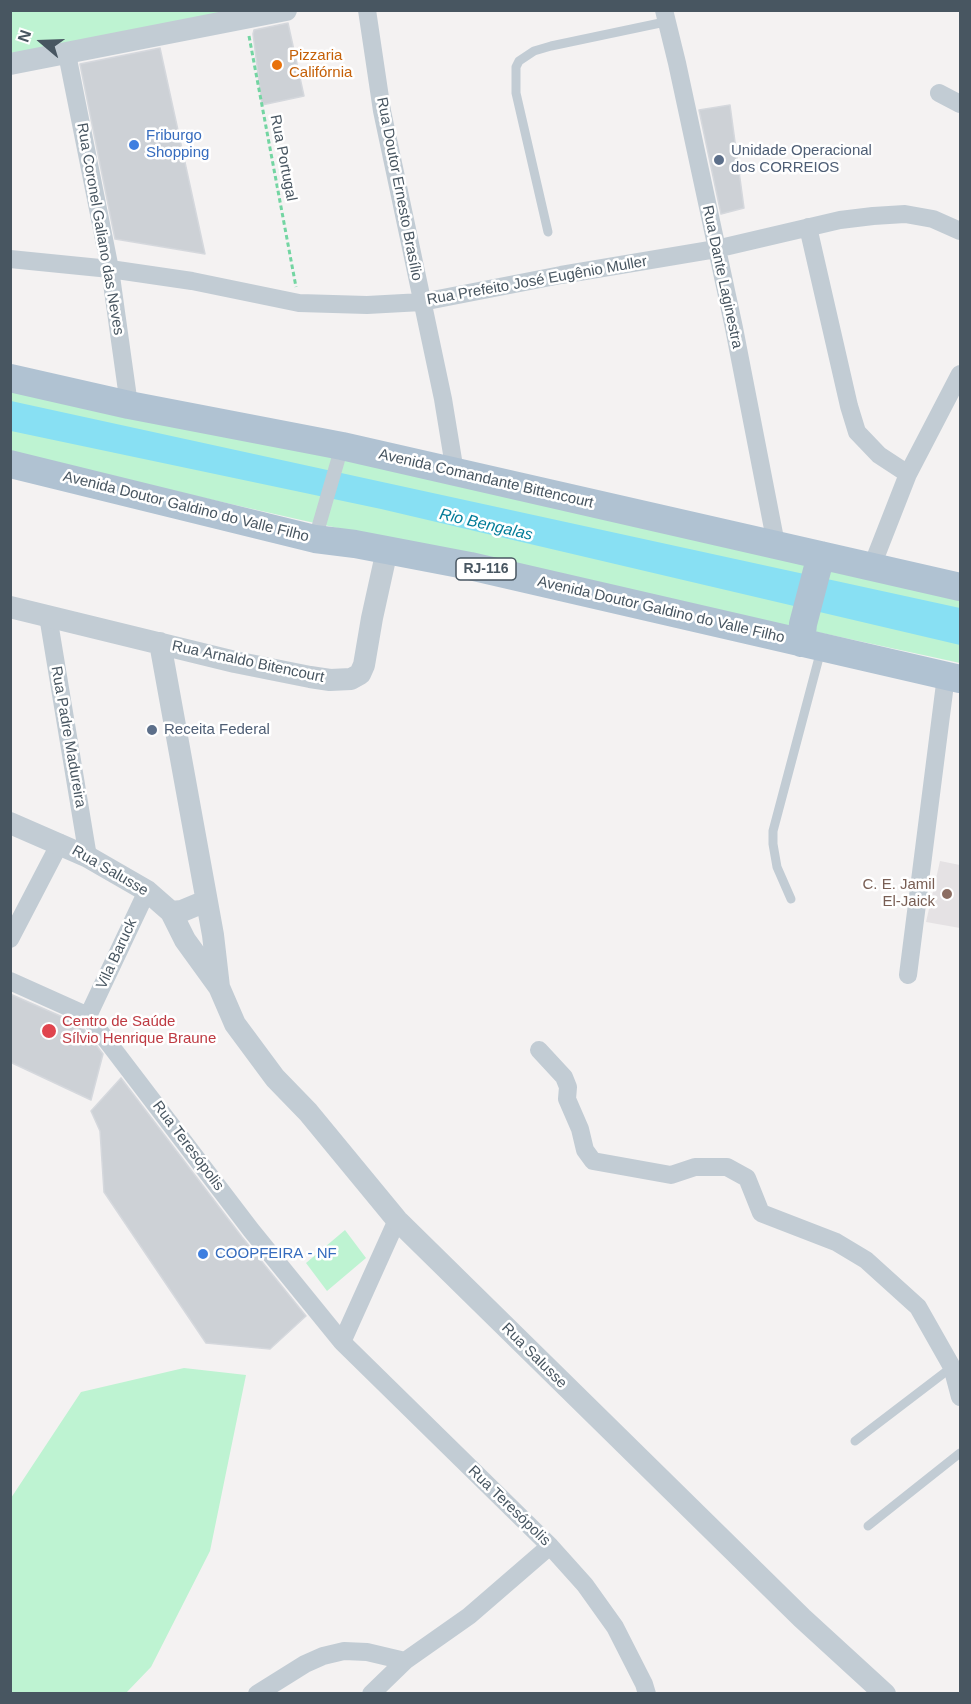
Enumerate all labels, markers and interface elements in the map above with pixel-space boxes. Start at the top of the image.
north arrow [12,12,72,72]
text: N [15,28,34,44]
place label: Pizzaria Califórnia [289,47,352,82]
marker: Pizzaria Califórnia [270,58,284,72]
street label: Rua Doutor Ernesto Brasílio [372,96,426,282]
street label: Rua Portugal [266,113,300,203]
street label: Rua Coronel Galiano das Neves [72,122,128,336]
place label: Friburgo Shopping [146,127,209,162]
marker: Friburgo Shopping [127,138,141,152]
place label: Unidade Operacional dos CORREIOS [731,142,872,177]
marker: Unidade Operacional dos CORREIOS [712,153,726,167]
street label: Rua Dante Laginestra [698,204,746,350]
street label: Rua Prefeito José Eugênio Muller [425,253,649,309]
street label: Avenida Comandante Bittencourt [377,446,595,512]
street label: Avenida Doutor Galdino do Valle Filho [61,468,311,546]
water label: Rio Bengalas [437,505,535,545]
road number: RJ-116 [456,558,516,580]
street label: Avenida Doutor Galdino do Valle Filho [536,573,786,647]
street label: Rua Arnaldo Bitencourt [170,637,326,687]
street label: Rua Padre Madureira [47,665,89,809]
place label: Receita Federal [164,721,270,739]
marker: Receita Federal [145,723,159,737]
street label: Rua Salusse [69,842,151,900]
place label: C. E. Jamil El-Jaick [862,876,935,911]
marker: C. E. Jamil El-Jaick [940,887,954,901]
street label: Vila Baruck [93,916,141,992]
place label: Centro de Saúde Sílvio Henrique Braune [62,1013,216,1048]
marker: Centro de Saúde Sílvio Henrique Braune [40,1022,58,1040]
street label: Rua Teresópolis [148,1098,228,1194]
place label: COOPFEIRA - NF [215,1245,337,1263]
marker: COOPFEIRA - NF [196,1247,210,1261]
street label: Rua Salusse [498,1320,570,1392]
street label: Rua Teresópolis [464,1462,554,1550]

